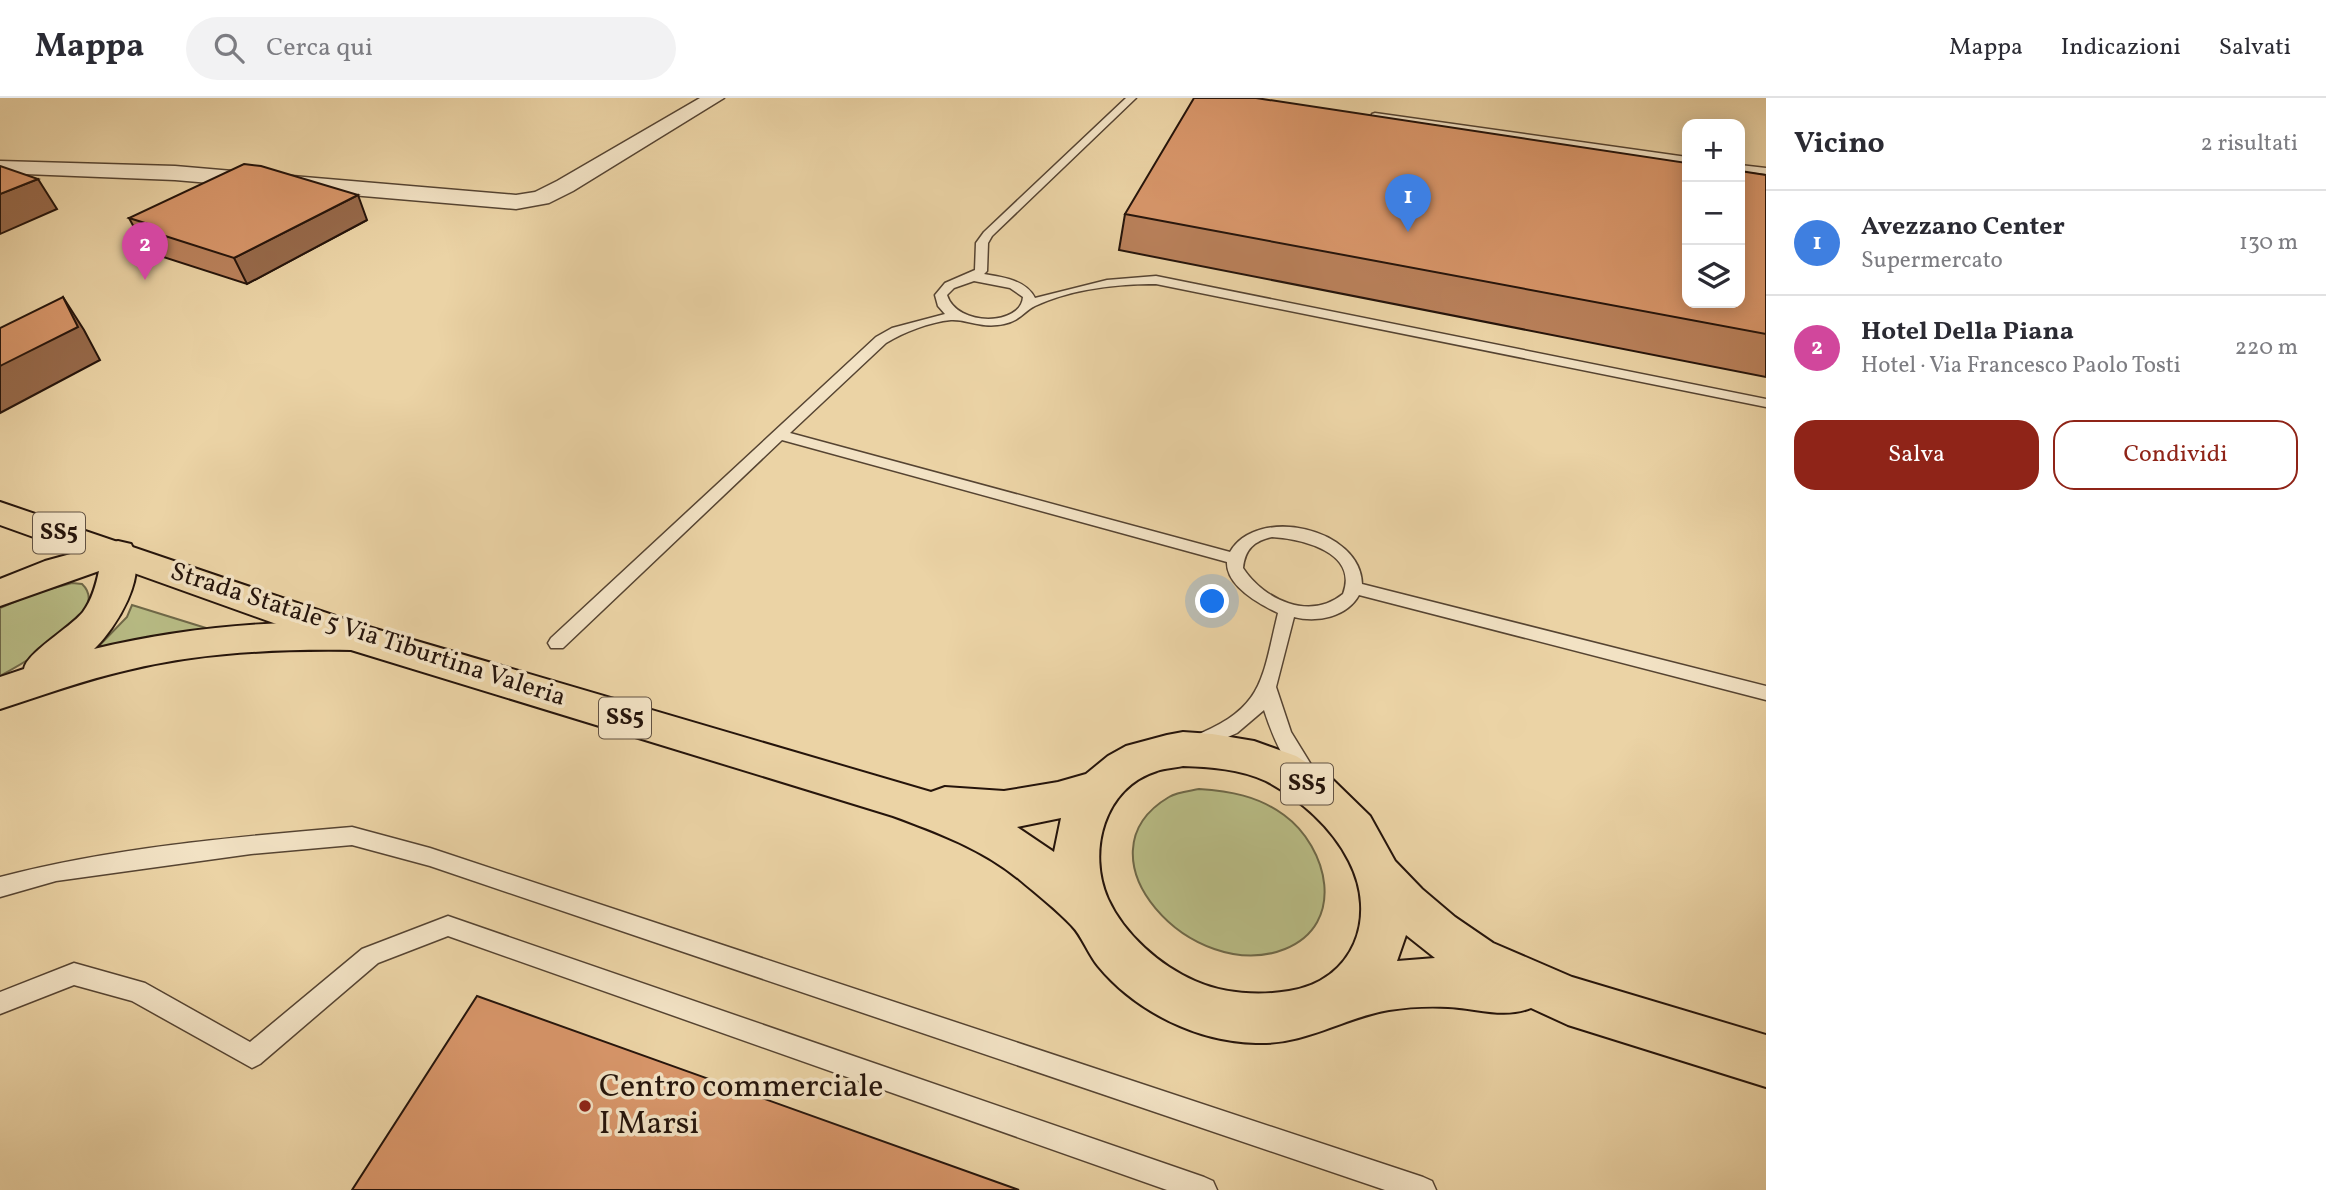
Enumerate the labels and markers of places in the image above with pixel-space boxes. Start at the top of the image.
pin: 1 [1385,174,1431,232]
pin: 2 [122,222,168,280]
place label: Centro commerciale I Marsi [599,1066,883,1147]
marker: Centro commerciale I Marsi [577,1098,593,1114]

